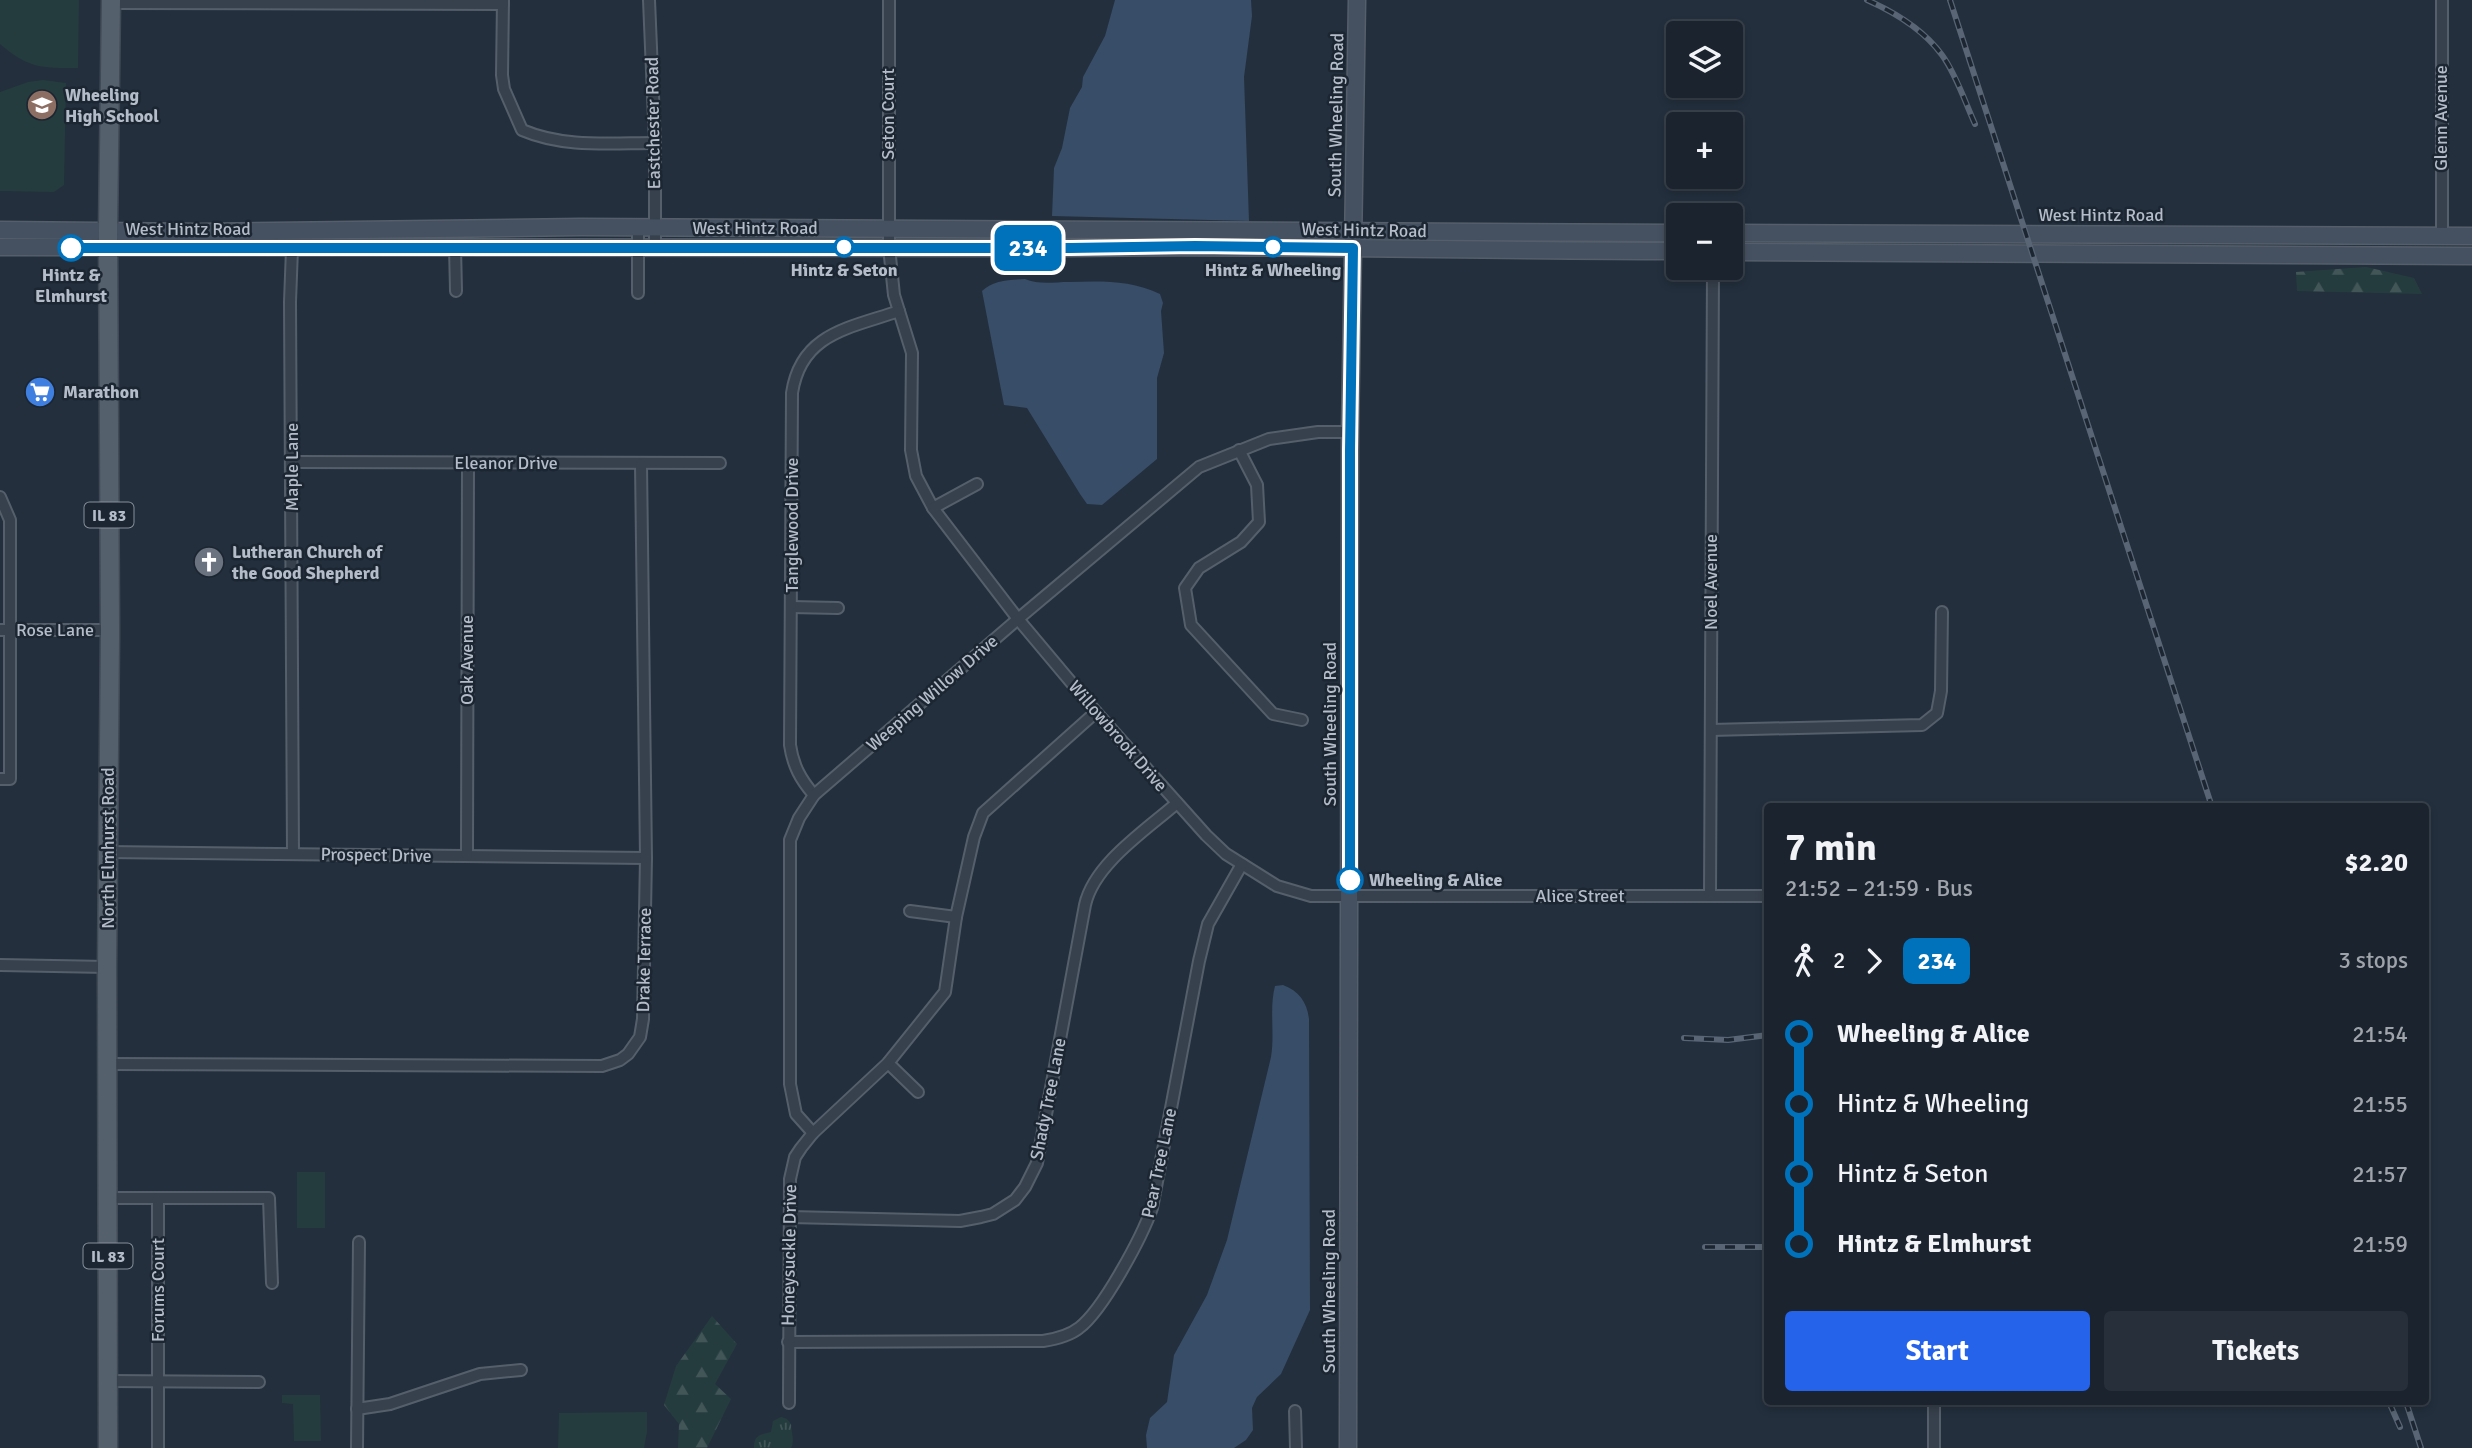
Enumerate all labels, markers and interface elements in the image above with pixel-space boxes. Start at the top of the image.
map controls [1666,21,1743,280]
button: layers [1666,21,1743,98]
street label: South Wheeling Road [1324,33,1348,197]
street label: Eastchester Road [641,57,665,189]
street label: Glenn Avenue [2430,65,2452,171]
street label: Seton Court [877,68,899,160]
place label: Wheeling High School [65,84,159,127]
school or university icon: Wheeling High School [25,88,59,122]
button: + [1666,112,1743,189]
button: − [1666,203,1743,280]
street label: West Hintz Road [2038,204,2164,226]
street label: West Hintz Road [692,217,818,239]
street label: West Hintz Road [125,218,251,240]
street label: West Hintz Road [1301,218,1427,242]
line badge: 234 [988,225,1068,271]
text: 234 [1009,233,1047,263]
marker: Hintz & Elmhurst [58,235,84,261]
marker: Hintz & Seton [834,237,854,257]
marker: Hintz & Wheeling [1263,237,1283,257]
place label: Hintz & Seton [790,259,898,281]
place label: Hintz & Wheeling [1205,259,1342,281]
place label: Hintz & Elmhurst [35,264,107,307]
supermarket icon: Marathon [23,375,57,409]
place label: Marathon [63,381,139,403]
street label: Maple Lane [281,423,303,511]
street label: Eleanor Drive [454,452,558,474]
street label: Tanglewood Drive [781,457,803,593]
road number: IL 83 [84,502,134,528]
street label: Noel Avenue [1700,534,1722,630]
place label: Lutheran Church of the Good Shepherd [231,541,384,584]
church icon: Lutheran Church of the Good Shepherd [192,545,226,579]
street label: Oak Avenue [456,615,478,705]
street label: Rose Lane [16,619,94,641]
street label: Weeping Willow Drive [862,630,1002,756]
street label: South Wheeling Road [1319,642,1341,806]
street label: Willowbrook Drive [1064,676,1172,796]
street label: North Elmhurst Road [97,767,119,929]
text: 7 min [1785,824,1877,871]
street label: Prospect Drive [320,843,432,867]
text: $2.20 [2344,847,2408,879]
marker: Wheeling & Alice [1337,867,1363,893]
place label: Wheeling & Alice [1369,869,1502,891]
text: 21:52 – 21:59 · Bus [1785,874,1973,903]
street label: Alice Street [1535,885,1625,907]
street label: Drake Terrace [632,907,656,1013]
icon: walk [1785,942,1823,980]
icon: forward [1855,942,1893,980]
text: 2 [1833,946,1845,975]
text: 234 [1917,946,1956,976]
text: 3 stops [2338,946,2408,975]
text: Wheeling & Alice [1837,1018,2030,1050]
text: 21:54 [2352,1020,2408,1049]
street label: Shady Tree Lane [1025,1036,1071,1162]
text: Hintz & Wheeling [1837,1088,2029,1120]
text: 21:55 [2352,1090,2408,1119]
street label: Pear Tree Lane [1137,1106,1181,1220]
text: Hintz & Seton [1837,1158,1989,1190]
text: 21:57 [2352,1160,2408,1189]
street label: Honeysuckle Drive [777,1184,801,1326]
street label: South Wheeling Road [1318,1209,1340,1373]
text: Hintz & Elmhurst [1837,1228,2031,1260]
text: 21:59 [2352,1230,2408,1259]
street label: Forums Court [147,1238,169,1342]
road number: IL 83 [84,1244,132,1268]
button: Start [1785,1311,2090,1391]
button: Tickets [2104,1311,2408,1391]

